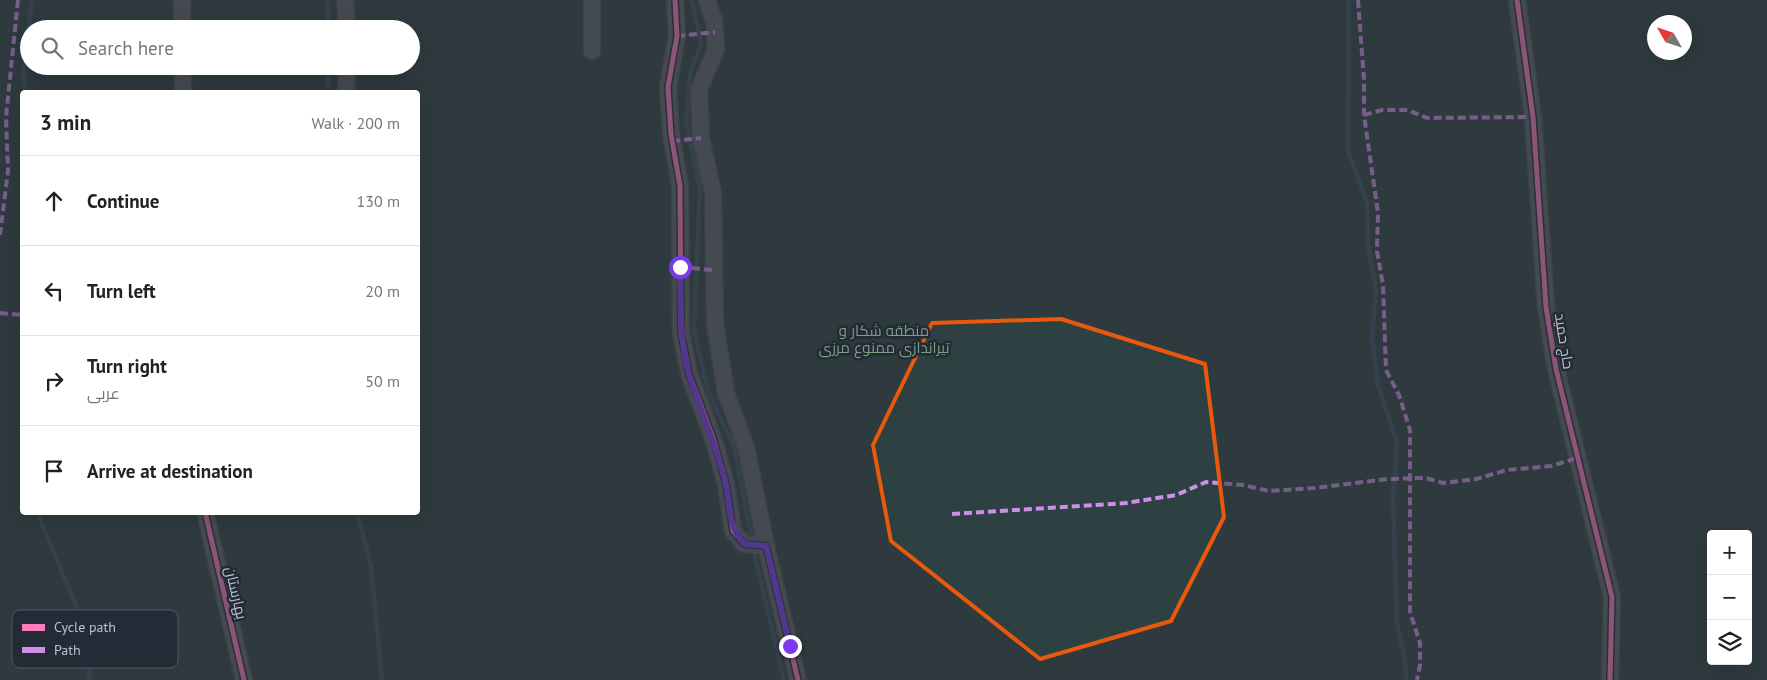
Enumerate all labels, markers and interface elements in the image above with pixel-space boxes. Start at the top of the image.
north arrow [1647,15,1692,60]
search box [20,20,420,75]
icon: search [38,34,66,62]
text: Search here [78,36,174,60]
text: 3 min [40,109,91,136]
text: Walk · 200 m [311,113,400,133]
icon: ahead [40,187,68,215]
text: Continue [87,189,159,213]
text: 130 m [357,191,400,211]
route start [669,256,692,279]
icon: left [40,277,68,305]
text: Turn left [87,279,156,303]
text: 20 m [365,281,400,301]
street label: حاج حمید [1549,312,1578,371]
park label: منطقه شکار و تیراندازی ممنوع مرزی [818,321,950,359]
text: Turn right [87,354,167,378]
icon: right [40,367,68,395]
text: 50 m [365,371,400,391]
text: عربی [87,383,120,403]
icon: arrive [40,457,68,485]
text: Arrive at destination [87,459,253,483]
map controls [1707,530,1752,665]
button: + [1707,530,1752,575]
street label: بهارستان [220,565,252,621]
button: − [1707,575,1752,620]
legend [12,610,178,668]
text: Cycle path [54,618,116,636]
button: layers [1707,620,1752,665]
route end [779,635,802,658]
text: Path [54,641,81,659]

